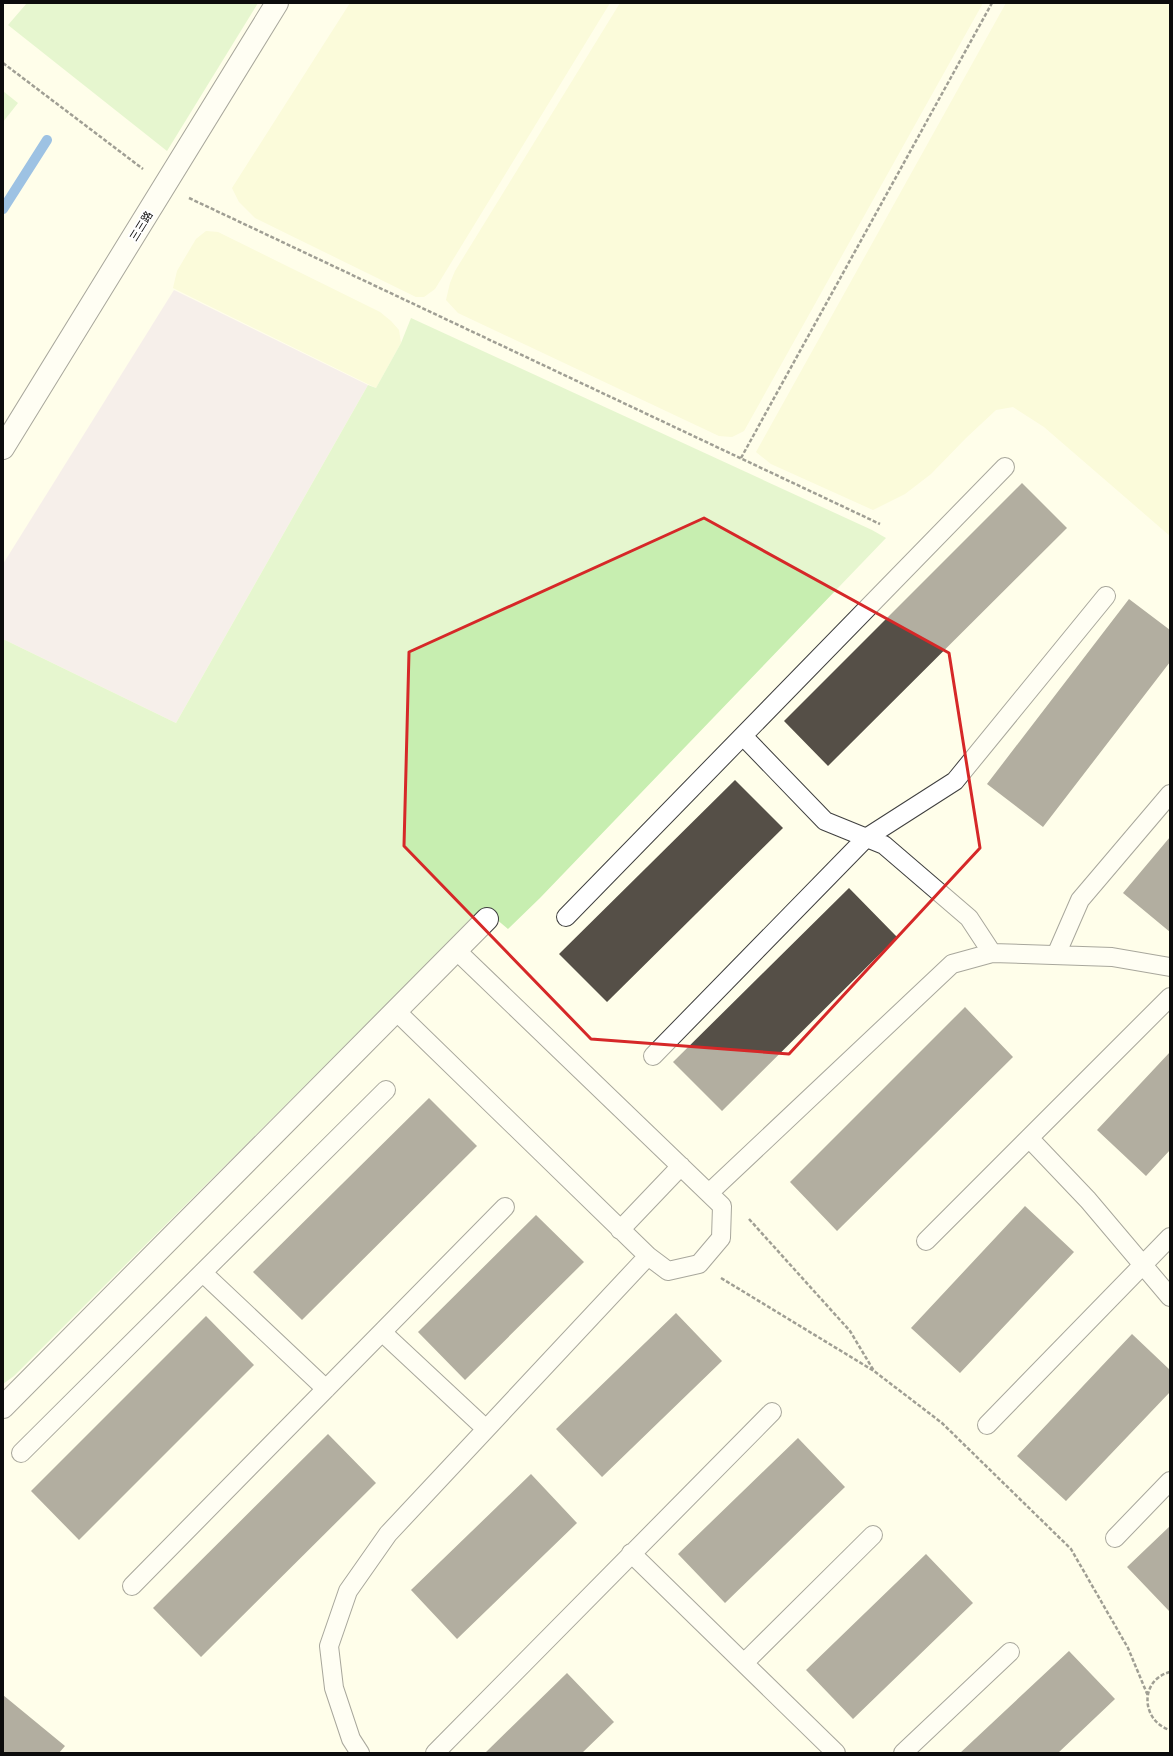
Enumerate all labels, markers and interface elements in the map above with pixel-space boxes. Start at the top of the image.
street label: 三三路 [126,208,156,244]

